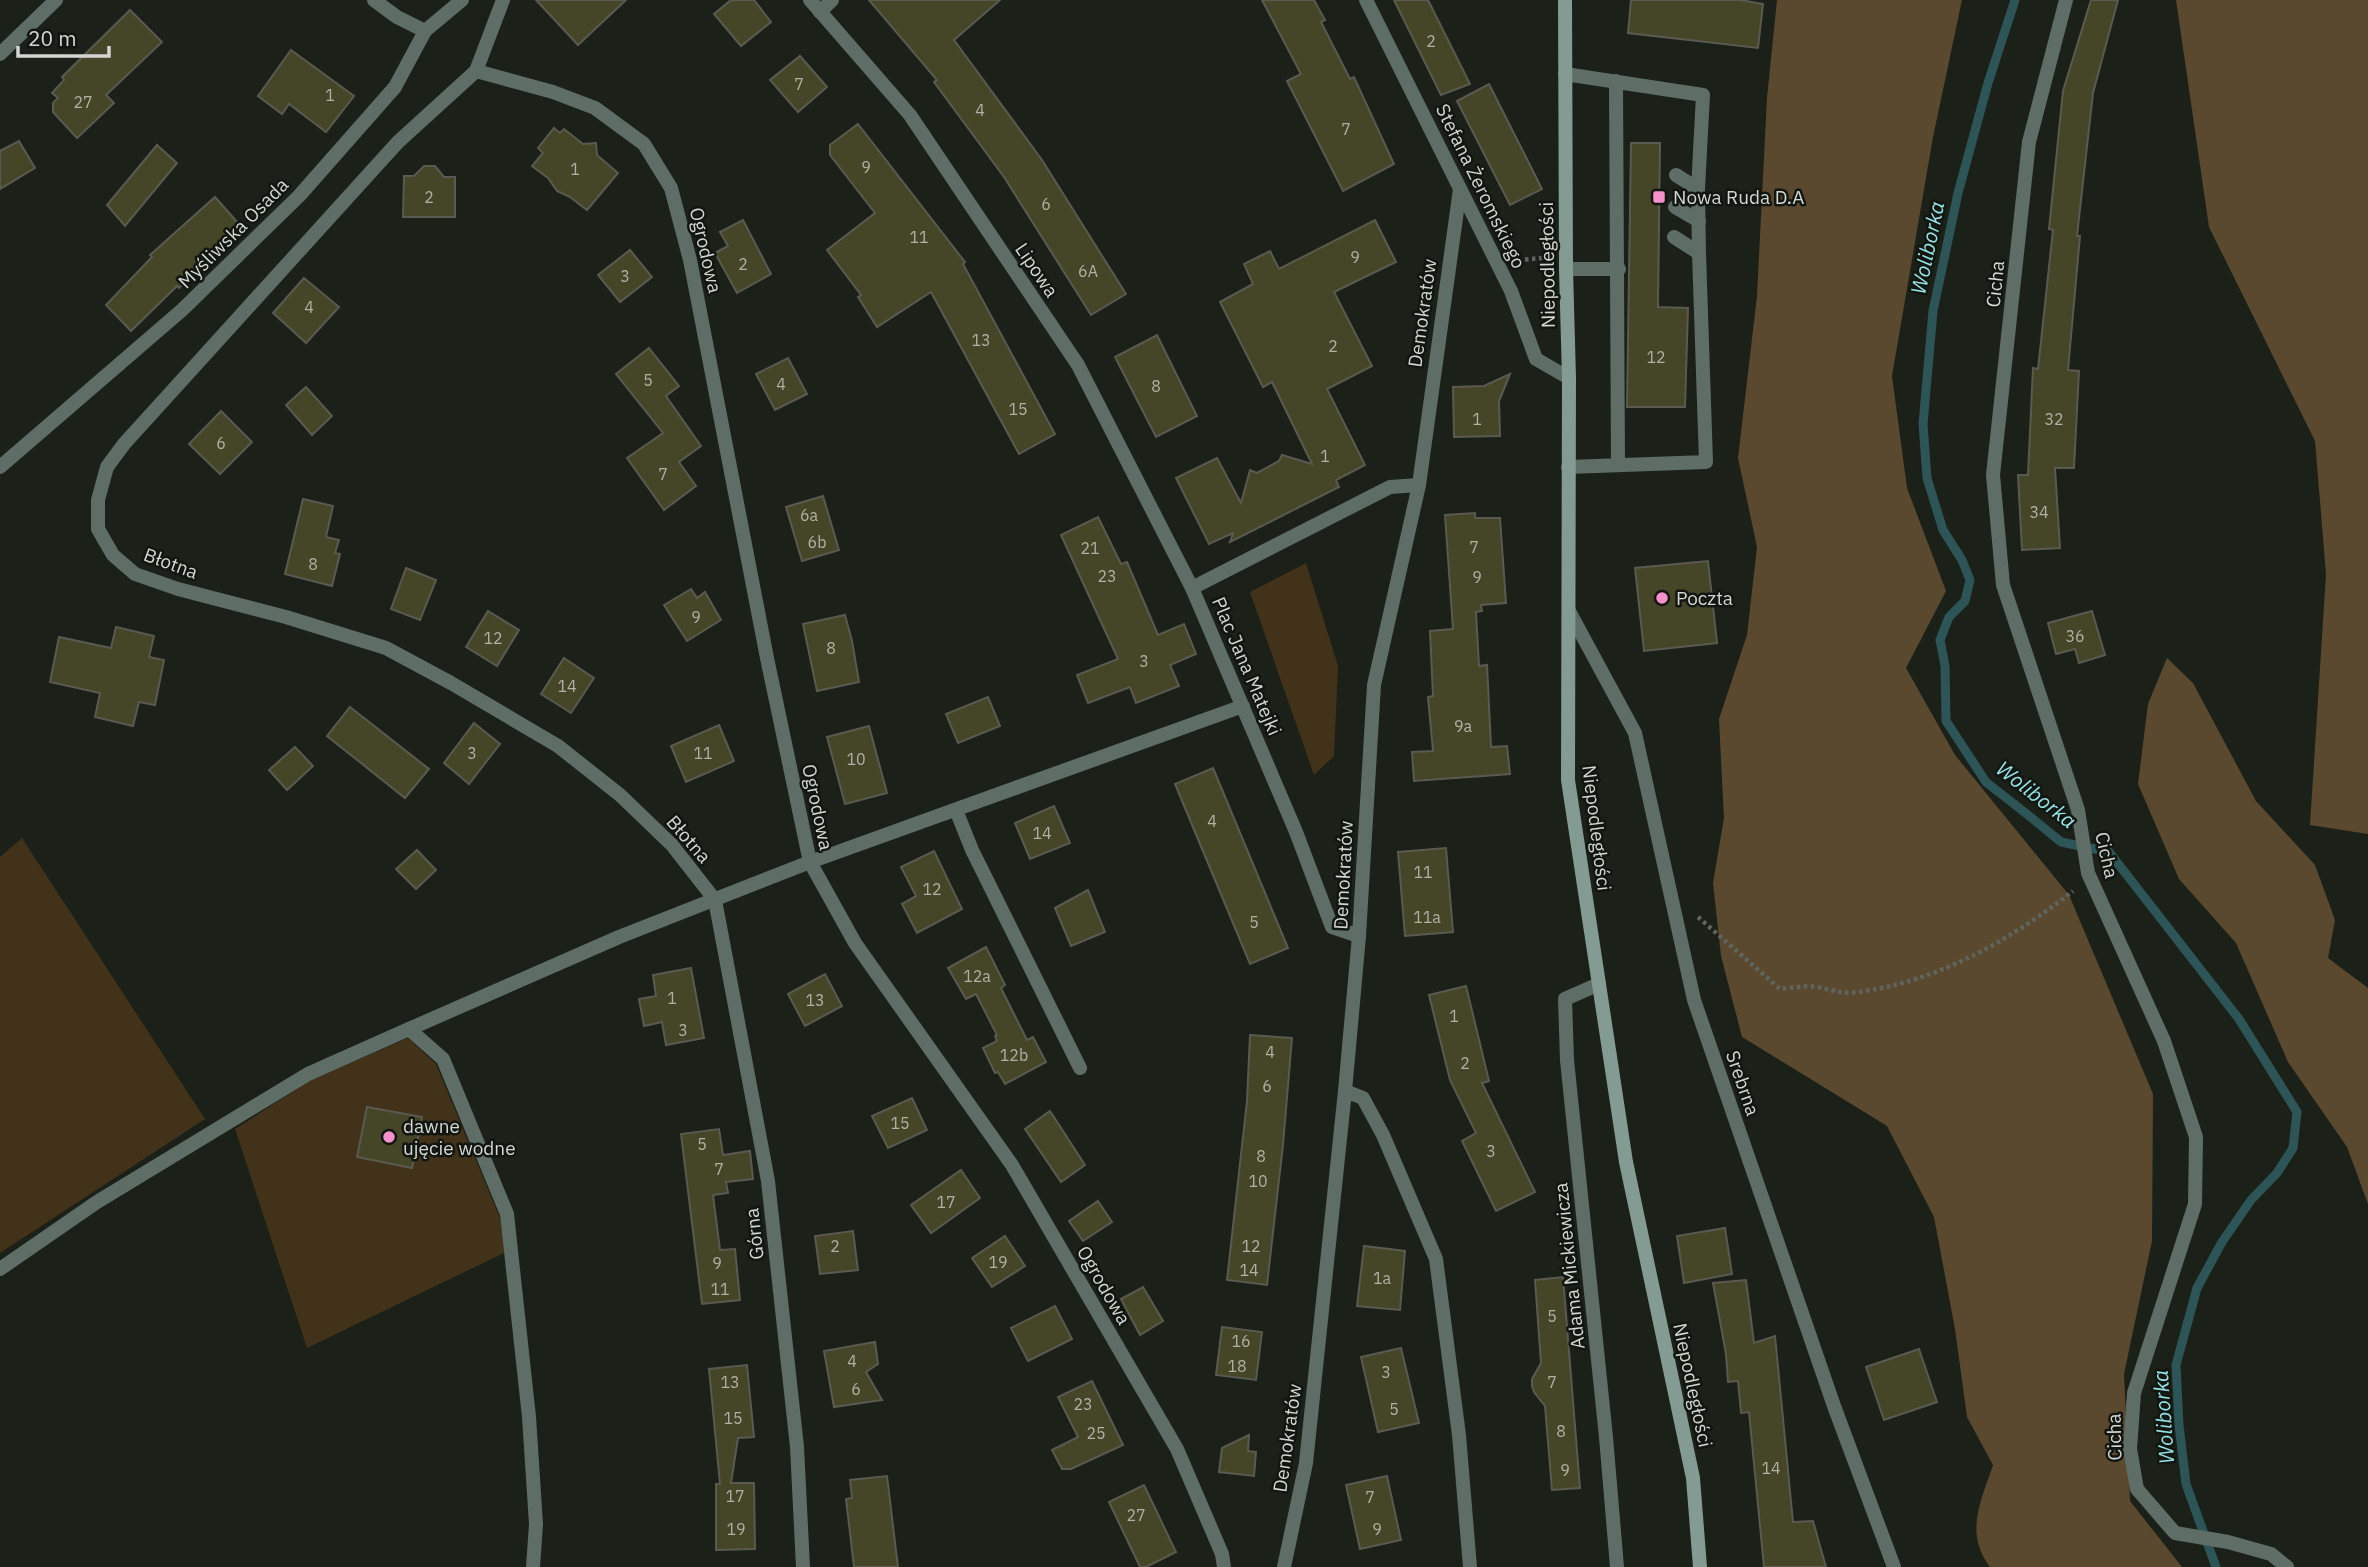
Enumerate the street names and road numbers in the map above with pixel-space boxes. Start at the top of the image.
street label: Stefana Żeromskiego [1431,100,1531,272]
street label: Myśliwska Osada [173,173,293,293]
street label: Niepodległości [1534,202,1560,328]
street label: Ogrodowa [685,205,727,295]
street label: Lipowa [1010,238,1064,302]
street label: Demokratów [1403,257,1441,369]
street label: Cicha [1981,259,2009,309]
street label: Błotna [141,542,201,584]
street label: Plac Jana Matejki [1207,593,1287,739]
street label: Ogrodowa [797,762,839,852]
street label: Niepodległości [1577,764,1617,892]
street label: Błotna [662,810,716,868]
street label: Demokratów [1328,820,1358,930]
street label: Cicha [2090,829,2124,881]
street label: Srebrna [1721,1047,1765,1119]
street label: Adama Mickiewicza [1548,1182,1590,1350]
street label: Górna [739,1207,769,1261]
street label: Ogrodowa [1072,1241,1136,1329]
street label: Niepodległości [1668,1321,1718,1449]
street label: Demokratów [1268,1382,1306,1494]
street label: Cicha [2102,1413,2126,1461]

